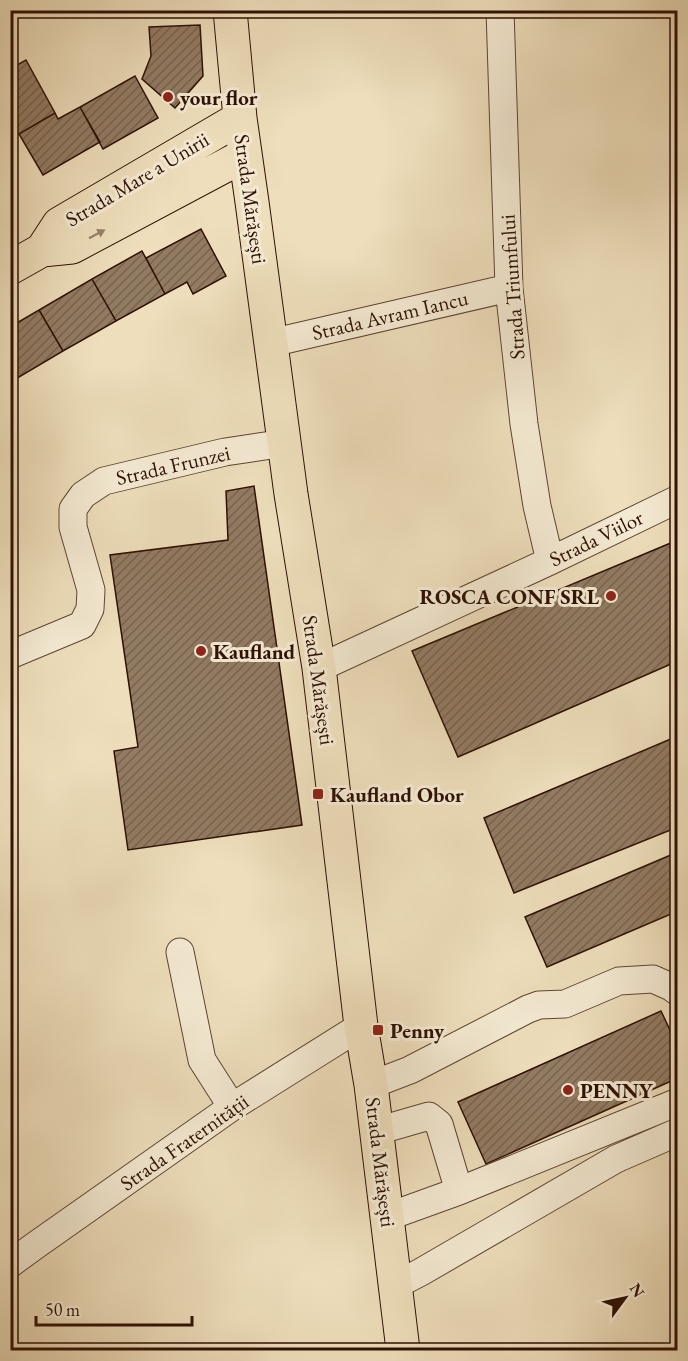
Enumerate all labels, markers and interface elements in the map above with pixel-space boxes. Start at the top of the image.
place label: your flor [180,84,258,111]
marker: your flor [161,90,175,104]
street label: Strada Mare a Unirii [60,125,214,233]
street label: Strada Mărășești [229,132,273,266]
street label: Strada Triumfului [493,213,531,361]
one-way arrow [89,229,106,238]
street label: Strada Avram Iancu [309,284,471,346]
street label: Strada Frunzei [113,439,233,491]
street label: Strada Viilor [545,504,647,572]
place label: ROSCA CONF SRL [420,583,600,610]
marker: ROSCA CONF SRL [604,589,618,603]
street label: Strada Mărășești [297,613,341,747]
place label: Kaufland [213,638,296,665]
marker: Kaufland [194,644,208,658]
place label: Kaufland Obor [330,781,464,808]
marker: Kaufland Obor [311,787,325,801]
place label: Penny [390,1017,445,1044]
marker: Penny [371,1023,385,1037]
place label: PENNY [580,1077,654,1104]
marker: PENNY [561,1083,575,1097]
street label: Strada Fraternității [114,1088,254,1196]
street label: Strada Mărășești [360,1095,402,1229]
north arrow [595,1268,655,1328]
text: N [625,1279,650,1301]
scale bar [36,1289,192,1327]
text: 50 m [45,1298,80,1321]

